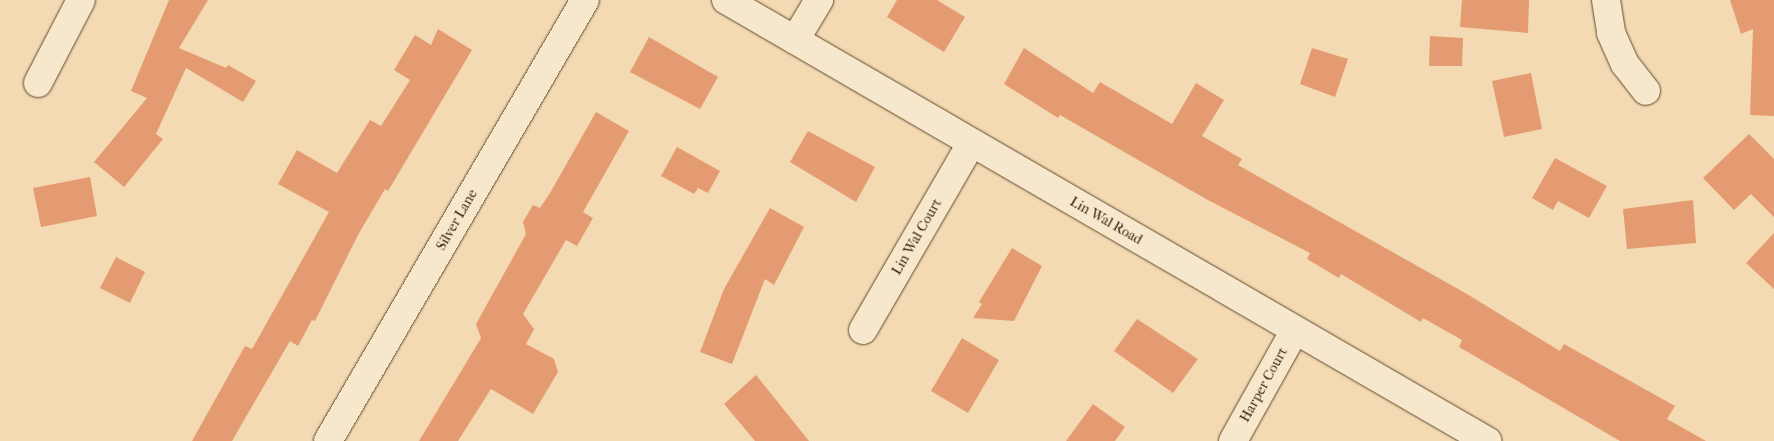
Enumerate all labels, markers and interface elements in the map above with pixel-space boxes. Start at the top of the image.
street label: Silver Lane [433,187,481,253]
street label: Lin Wal Road [1067,193,1145,249]
street label: Lin Wal Court [888,196,946,278]
street label: Harper Court [1237,345,1291,425]

